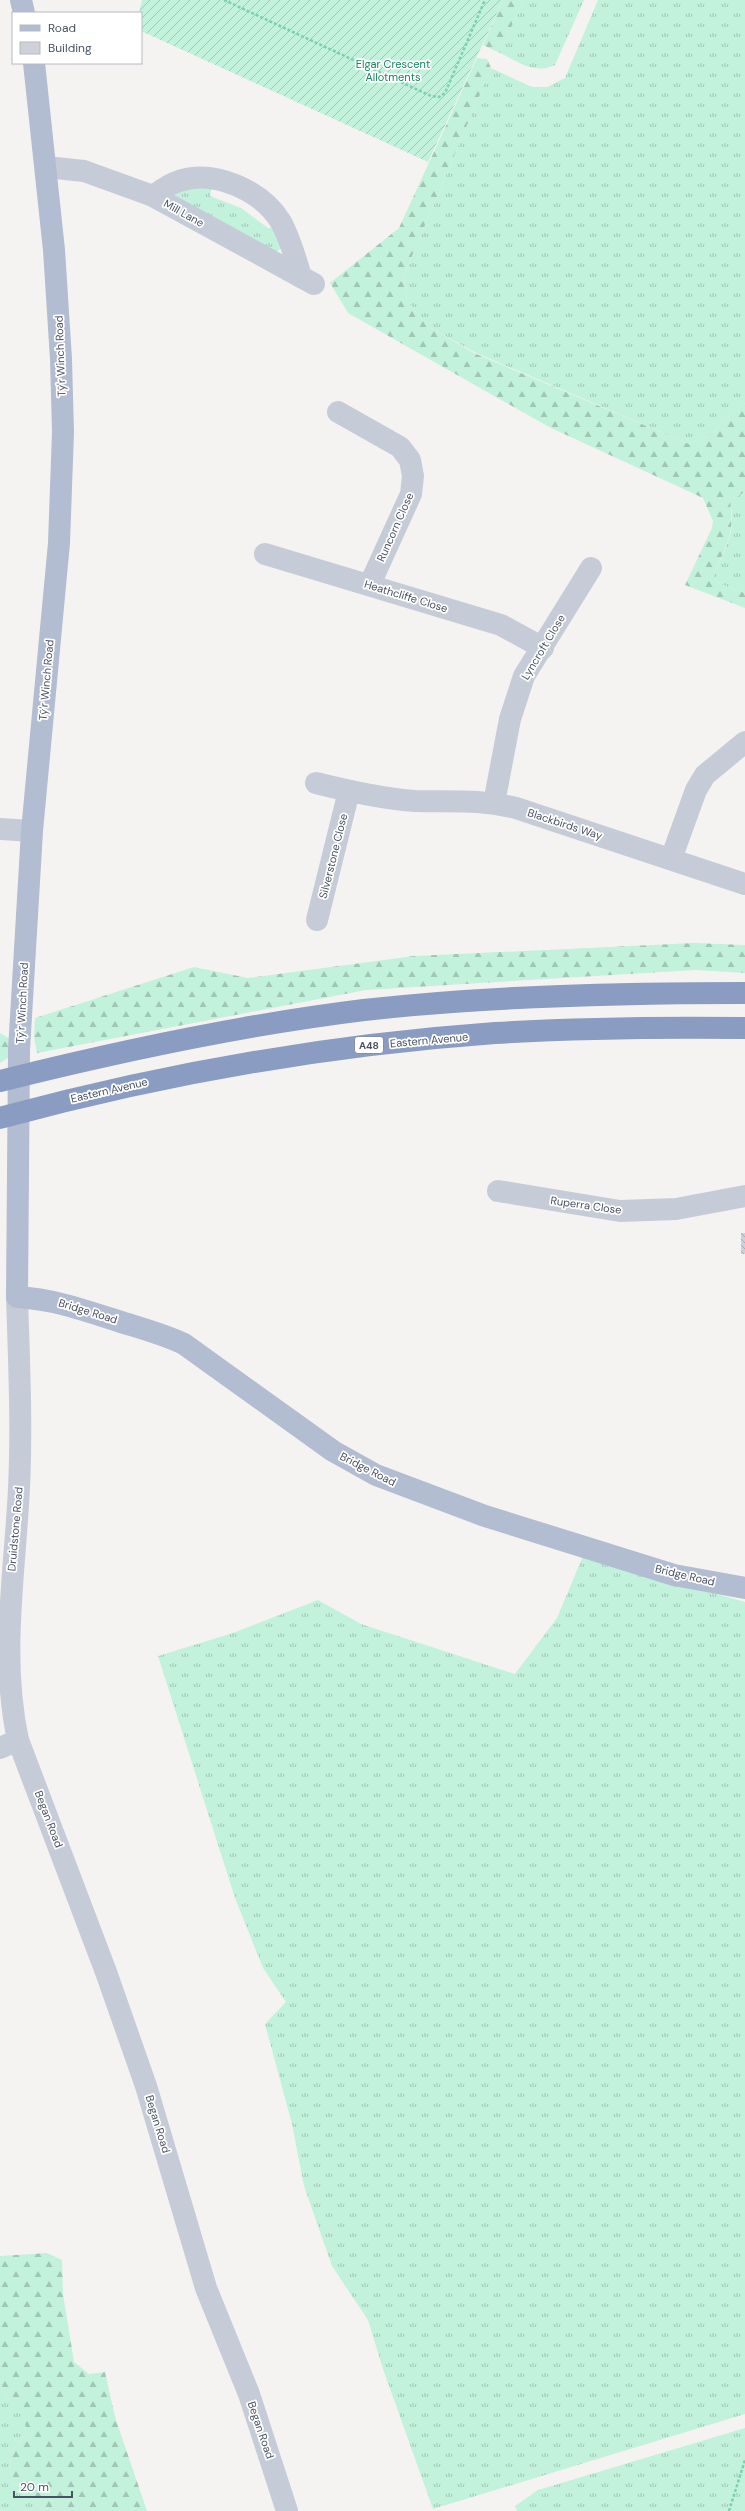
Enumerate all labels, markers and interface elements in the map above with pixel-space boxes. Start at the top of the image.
legend [12,12,142,64]
text: Road [48,20,76,36]
text: Building [48,40,92,56]
park label: Elgar Crescent Allotments [356,57,430,84]
street label: Mill Lane [161,196,207,230]
street label: Tŷ'r Winch Road [52,315,68,397]
street label: Runcorn Close [374,490,416,564]
street label: Heathcliffe Close [363,577,449,615]
street label: Lyncroft Close [518,612,568,682]
street label: Tŷ'r Winch Road [35,639,57,721]
street label: Blackbirds Way [526,805,604,843]
street label: Silverstone Close [316,812,350,900]
street label: Tŷ'r Winch Road [13,962,31,1044]
street label: Eastern Avenue [389,1030,469,1050]
road number: A48 [355,1037,383,1053]
street label: Eastern Avenue [69,1074,149,1106]
street label: Ruperra Close [550,1193,622,1217]
street label: Bridge Road [57,1295,119,1327]
street label: Bridge Road [338,1449,398,1489]
street label: Druidstone Road [4,1486,26,1572]
street label: Bridge Road [654,1561,716,1589]
street label: Began Road [32,1789,66,1850]
street label: Began Road [143,2093,173,2155]
street label: Began Road [245,2399,277,2461]
scale bar [14,2473,72,2499]
text: 20 m [20,2479,49,2495]

